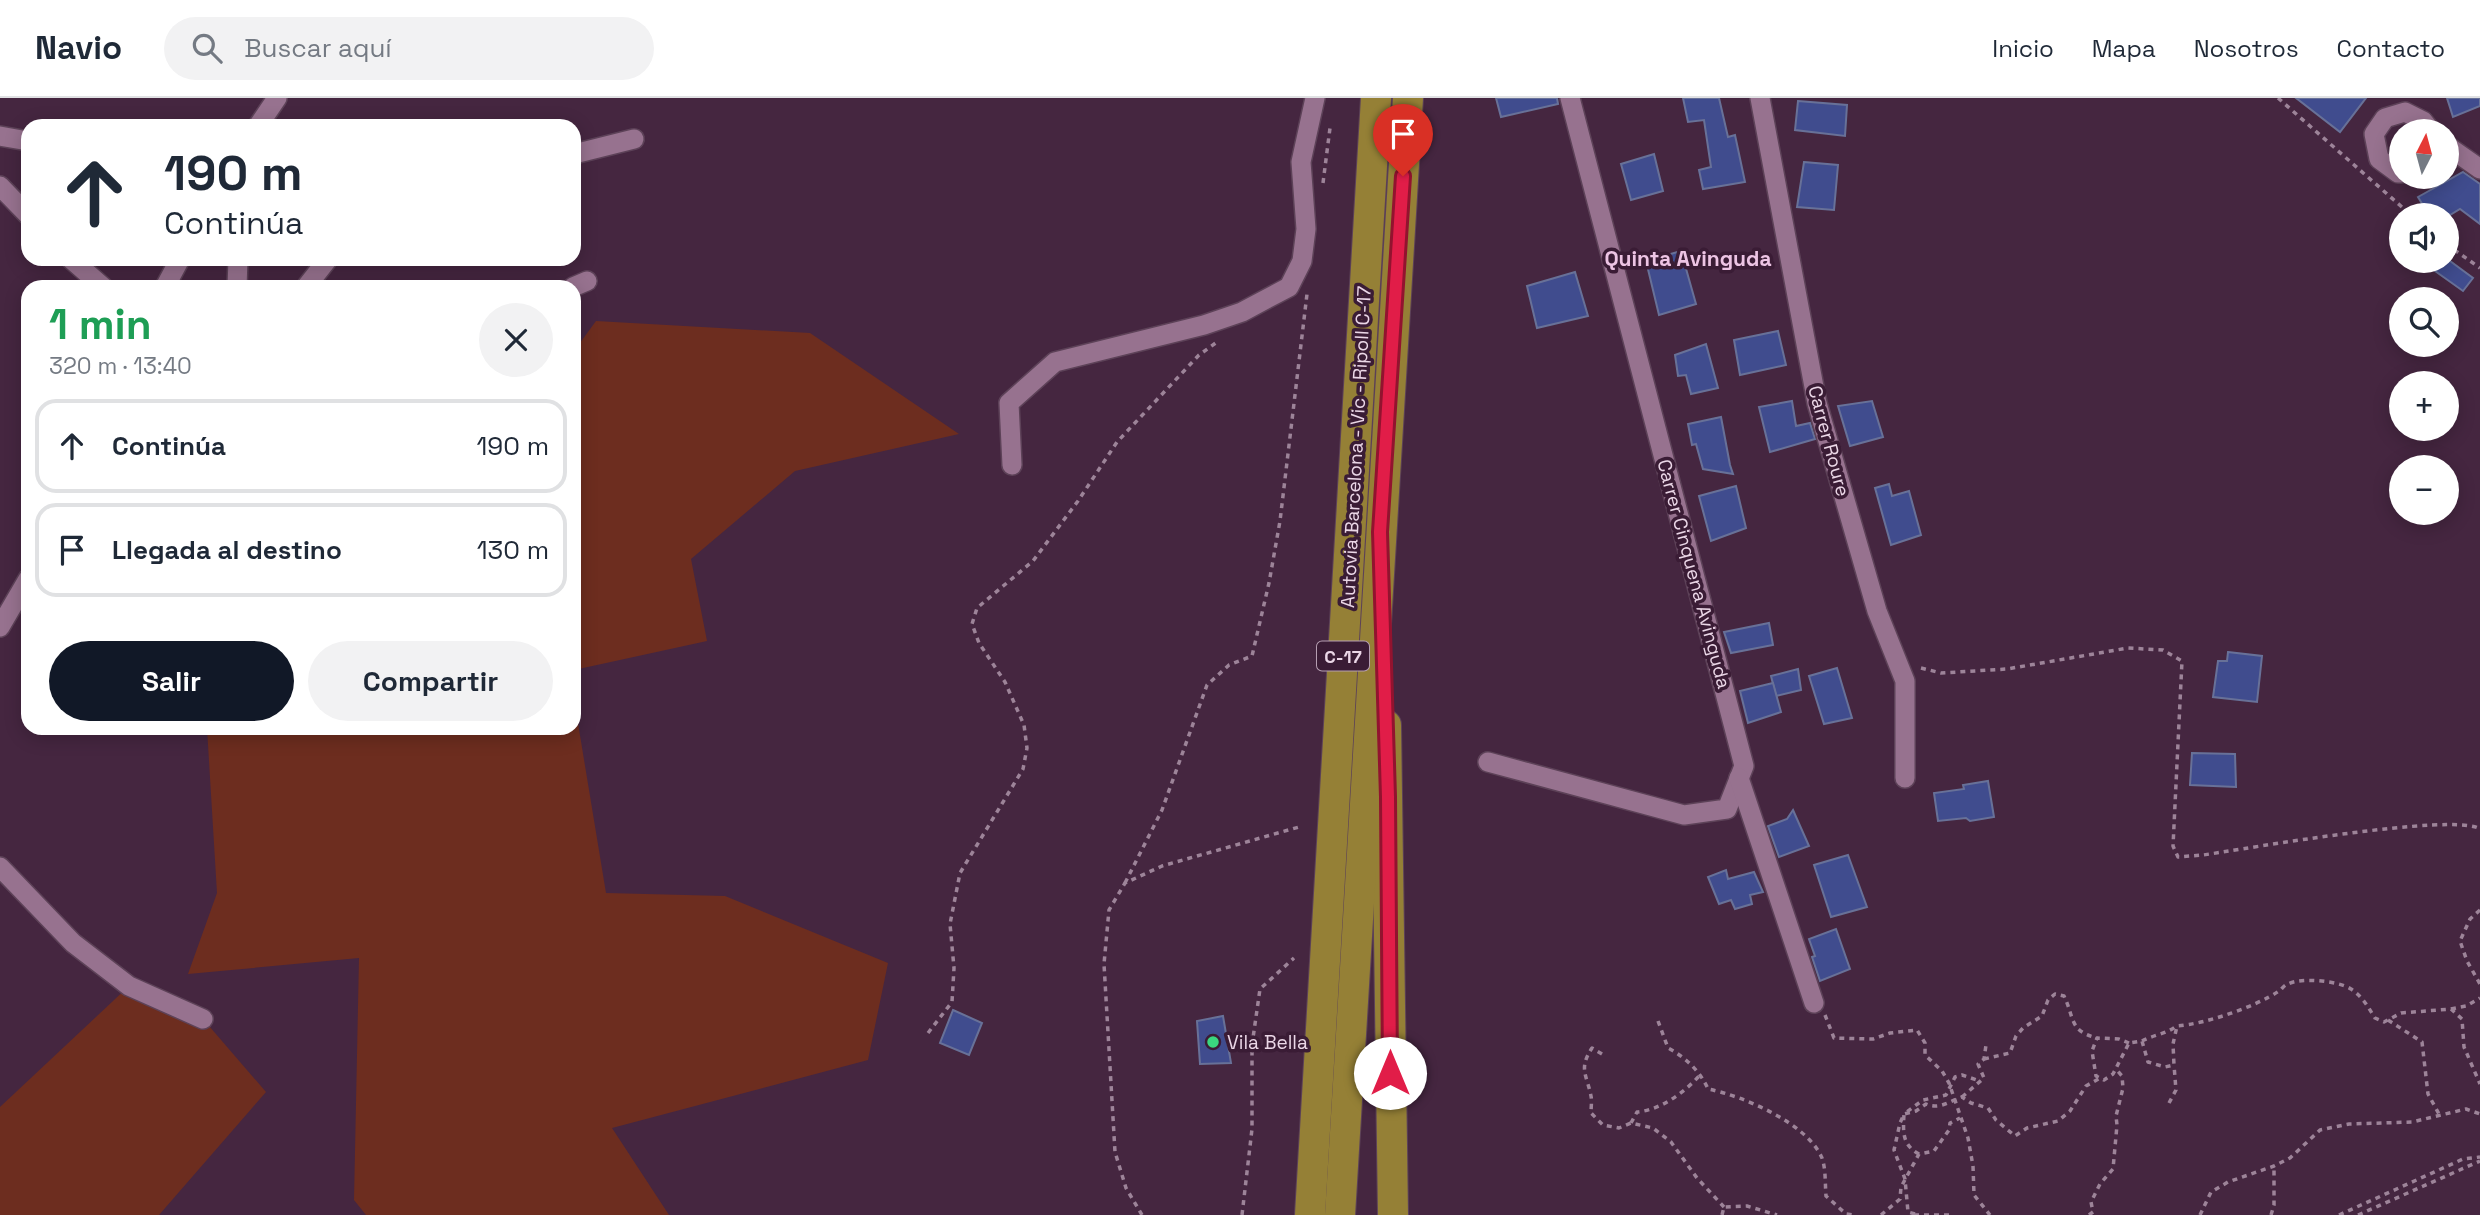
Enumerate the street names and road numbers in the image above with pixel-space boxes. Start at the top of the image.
street label: Autovia Barcelona - Vic - Ripoll C-17 [1335,285,1377,609]
street label: Carrer Roure [1802,383,1856,499]
street label: Carrer Cinquena Avinguda [1651,457,1737,691]
road number: C-17 [1317,642,1369,670]

